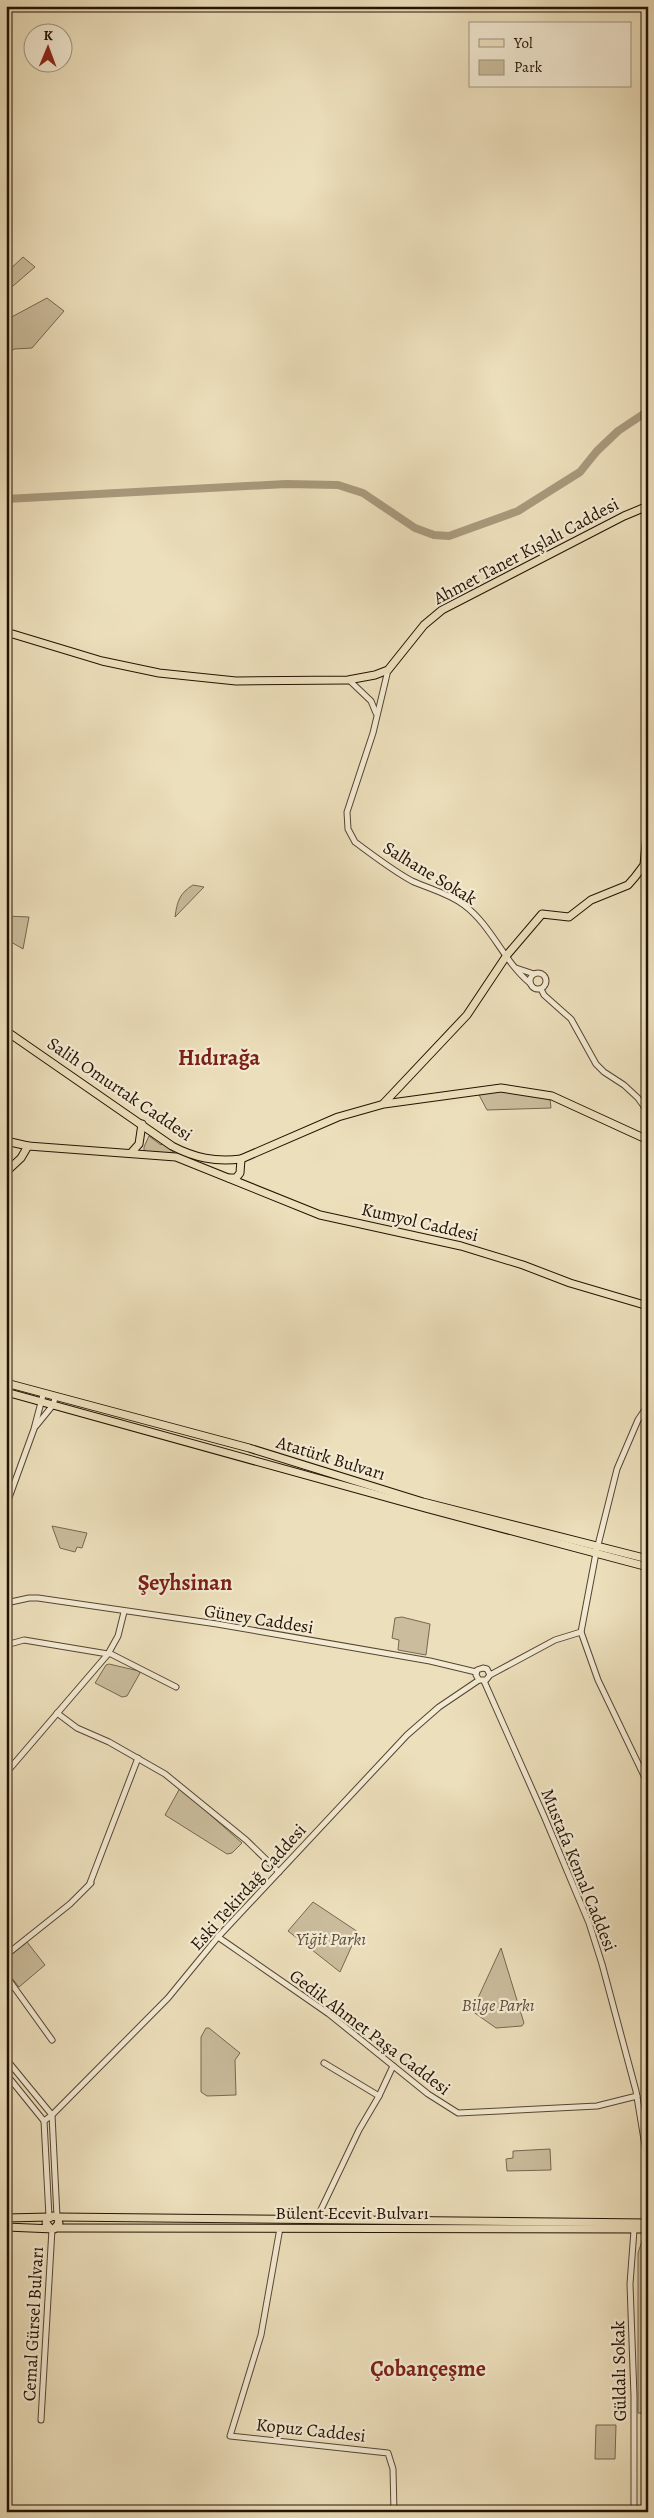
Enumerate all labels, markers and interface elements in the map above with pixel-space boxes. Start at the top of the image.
north arrow [22,22,72,72]
legend [469,22,632,88]
text: K [43,26,54,45]
text: Yol [513,33,533,53]
text: Park [514,57,543,77]
street label: Ahmet Taner Kışlalı Caddesi [428,492,623,611]
street label: Salhane Sokak [379,836,481,910]
street label: Salih Omurtak Caddesi [43,1031,197,1147]
district label: Hıdırağa [178,1043,260,1073]
street label: Kumyol Caddesi [359,1197,481,1247]
street label: Atatürk Bulvarı [273,1430,388,1486]
district label: Şeyhsinan [138,1568,232,1598]
street label: Güney Caddesi [203,1599,315,1639]
street label: Mustafa Kemal Caddesi [535,1785,623,1955]
street label: Eski Tekirdağ Caddesi [185,1818,311,1956]
park label: Yiğit Parkı [296,1927,366,1951]
street label: Gedik Ahmet Paşa Caddesi [285,1964,455,2100]
park label: Bilge Parkı [462,1993,535,2017]
street label: Bülent Ecevit Bulvarı [275,2201,429,2225]
street label: Cemal Gürsel Bulvarı [17,2246,49,2402]
street label: Güldalı Sokak [606,2320,632,2422]
district label: Çobançeşme [370,2354,486,2384]
street label: Kopuz Caddesi [255,2412,367,2448]

